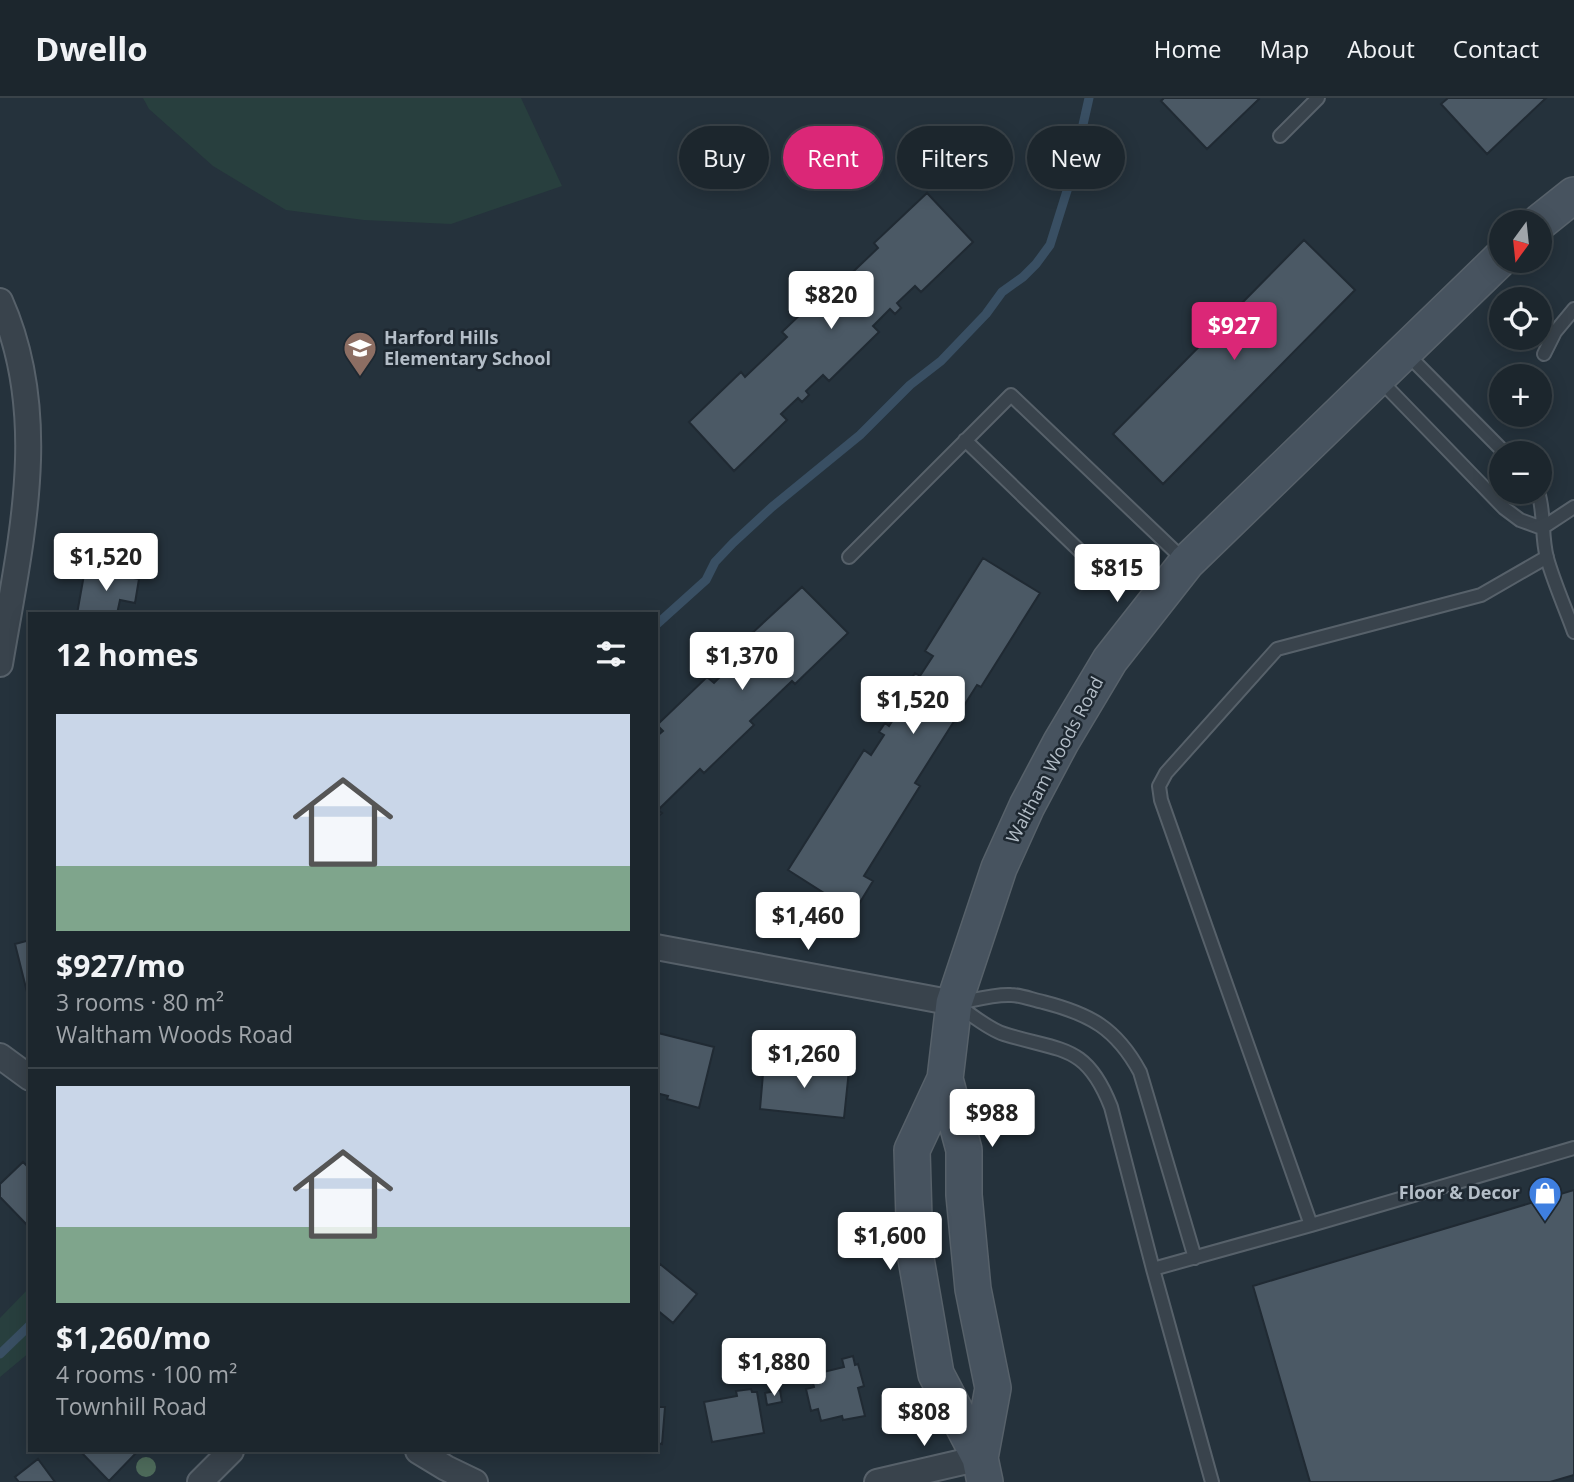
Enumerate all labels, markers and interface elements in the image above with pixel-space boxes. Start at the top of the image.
text: Dwello [35,26,148,71]
text: Home [1154,32,1222,65]
text: Map [1260,32,1309,65]
text: About [1347,32,1415,65]
text: Contact [1453,32,1539,65]
chip: Buy [679,126,769,189]
chip: Rent [783,126,883,189]
chip: Filters [897,126,1013,189]
chip: New [1027,126,1125,189]
north arrow [1489,210,1552,273]
map controls [1489,210,1552,504]
pin: $820 [790,272,872,331]
text: $820 [805,278,857,310]
button: locate [1489,287,1552,350]
pin: $927 [1193,302,1275,362]
text: $927 [1208,309,1260,341]
place label: Harford Hills Elementary School [384,325,551,370]
school or university icon: Harford Hills Elementary School [341,329,379,378]
button: + [1489,364,1552,427]
button: − [1489,441,1552,504]
pin: $1,520 [49,533,163,593]
text: $1,520 [70,540,142,572]
pin: $815 [1076,545,1158,604]
text: $815 [1091,551,1143,583]
pin: $1,370 [685,632,799,692]
text: 12 homes [56,634,199,675]
icon: filters [592,635,630,673]
text: $1,370 [706,639,778,671]
street label: Waltham Woods Road [1000,672,1108,847]
pin: $1,520 [856,676,970,736]
text: $1,520 [877,683,949,715]
icon: home [280,759,406,885]
pin: $1,460 [751,892,865,952]
text: $1,460 [772,899,844,931]
text: $927/mo [56,945,185,986]
text: 3 rooms · 80 m² [56,986,224,1018]
text: Waltham Woods Road [56,1018,293,1050]
pin: $1,260 [747,1030,861,1090]
text: $1,260 [768,1037,840,1069]
pin: $988 [951,1090,1033,1149]
text: $988 [966,1096,1018,1128]
icon: home [280,1131,406,1257]
shop icon: Floor & Decor [1526,1174,1564,1223]
place label: Floor & Decor [1399,1180,1520,1204]
pin: $1,600 [833,1212,947,1272]
text: $1,600 [854,1219,926,1251]
text: $1,260/mo [56,1317,211,1358]
pin: $1,880 [717,1338,831,1398]
text: $1,880 [738,1345,810,1377]
text: 4 rooms · 100 m² [56,1358,237,1390]
pin: $808 [883,1388,965,1448]
text: Townhill Road [56,1390,207,1422]
text: $808 [898,1395,950,1427]

